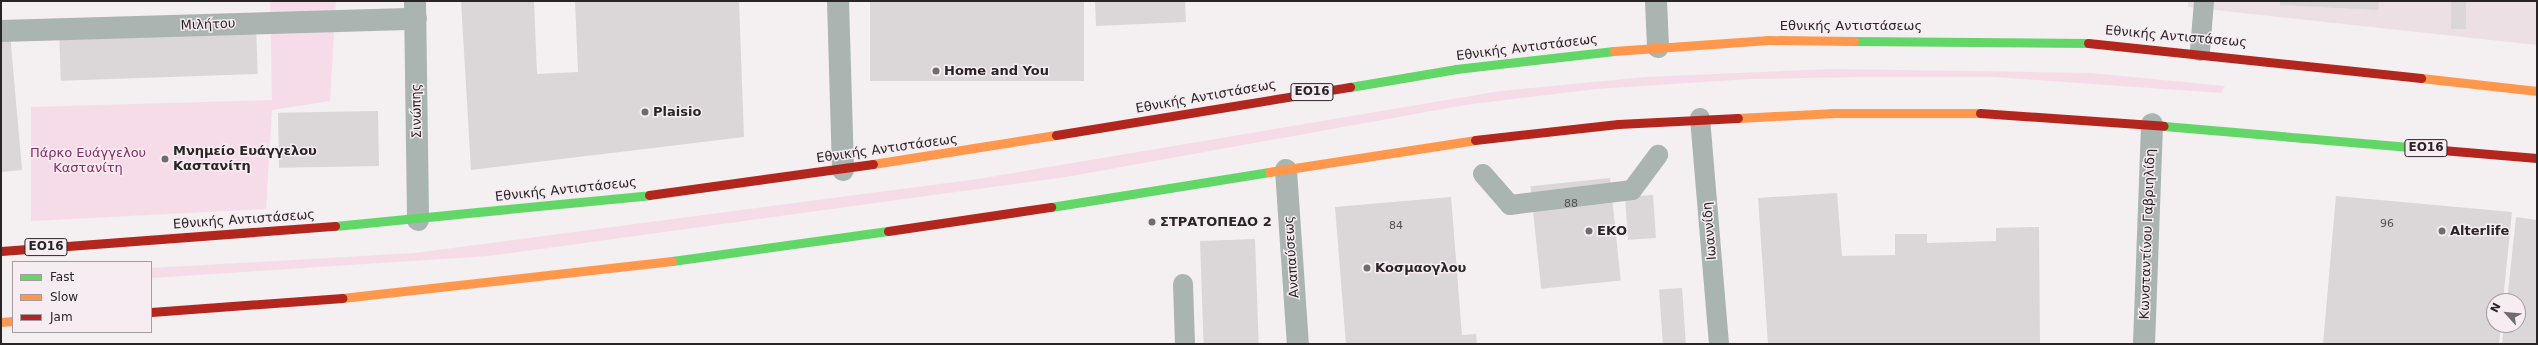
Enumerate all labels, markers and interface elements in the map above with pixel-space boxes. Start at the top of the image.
street label: Μιλήτου [180,16,236,34]
street label: Εθνικής Αντιστάσεως [1780,18,1922,34]
street label: Εθνικής Αντιστάσεως [2104,23,2248,51]
street label: Εθνικής Αντιστάσεως [1455,32,1599,64]
place label: Home and You [944,63,1049,79]
marker: Home and You [931,66,941,76]
street label: Εθνικής Αντιστάσεως [1135,77,1277,117]
road number: ΕΟ16 [1290,82,1334,102]
street label: Σινώπης [409,84,425,138]
place label: Plaisio [653,104,701,120]
marker: Plaisio [640,107,650,117]
street label: Εθνικής Αντιστάσεως [815,131,959,167]
road number: ΕΟ16 [2404,138,2448,158]
place label: Μνημείο Ευάγγελου Καστανίτη [173,144,317,175]
park label: Πάρκο Ευάγγελου Καστανίτη [30,146,146,177]
street label: Κωνσταντίνου Γαβριηλίδη [2137,148,2159,320]
marker: Μνημείο Ευάγγελου Καστανίτη [160,154,170,164]
street label: Εθνικής Αντιστάσεως [494,175,638,205]
house number: 88 [1564,197,1578,211]
street label: Ιωαννίδη [1700,201,1720,261]
street label: Εθνικής Αντιστάσεως [172,207,316,233]
place label: ΣΤΡΑΤΟΠΕΔΟ 2 [1160,214,1272,230]
street label: Αναπαύσεως [1281,215,1303,299]
marker: ΣΤΡΑΤΟΠΕΔΟ 2 [1147,217,1157,227]
house number: 96 [2380,217,2394,231]
house number: 84 [1389,219,1403,233]
place label: ΕΚΟ [1597,223,1627,239]
place label: Alterlife [2450,223,2509,239]
marker: ΕΚΟ [1584,226,1594,236]
marker: Alterlife [2437,226,2447,236]
road number: ΕΟ16 [24,237,68,257]
place label: Κοσμαογλου [1375,260,1466,276]
legend [12,261,152,333]
marker: Κοσμαογλου [1362,263,1372,273]
text: Fast [50,270,74,284]
text: Slow [50,290,78,304]
north arrow [2486,293,2526,333]
text: N [2488,301,2504,315]
text: Jam [50,310,73,324]

